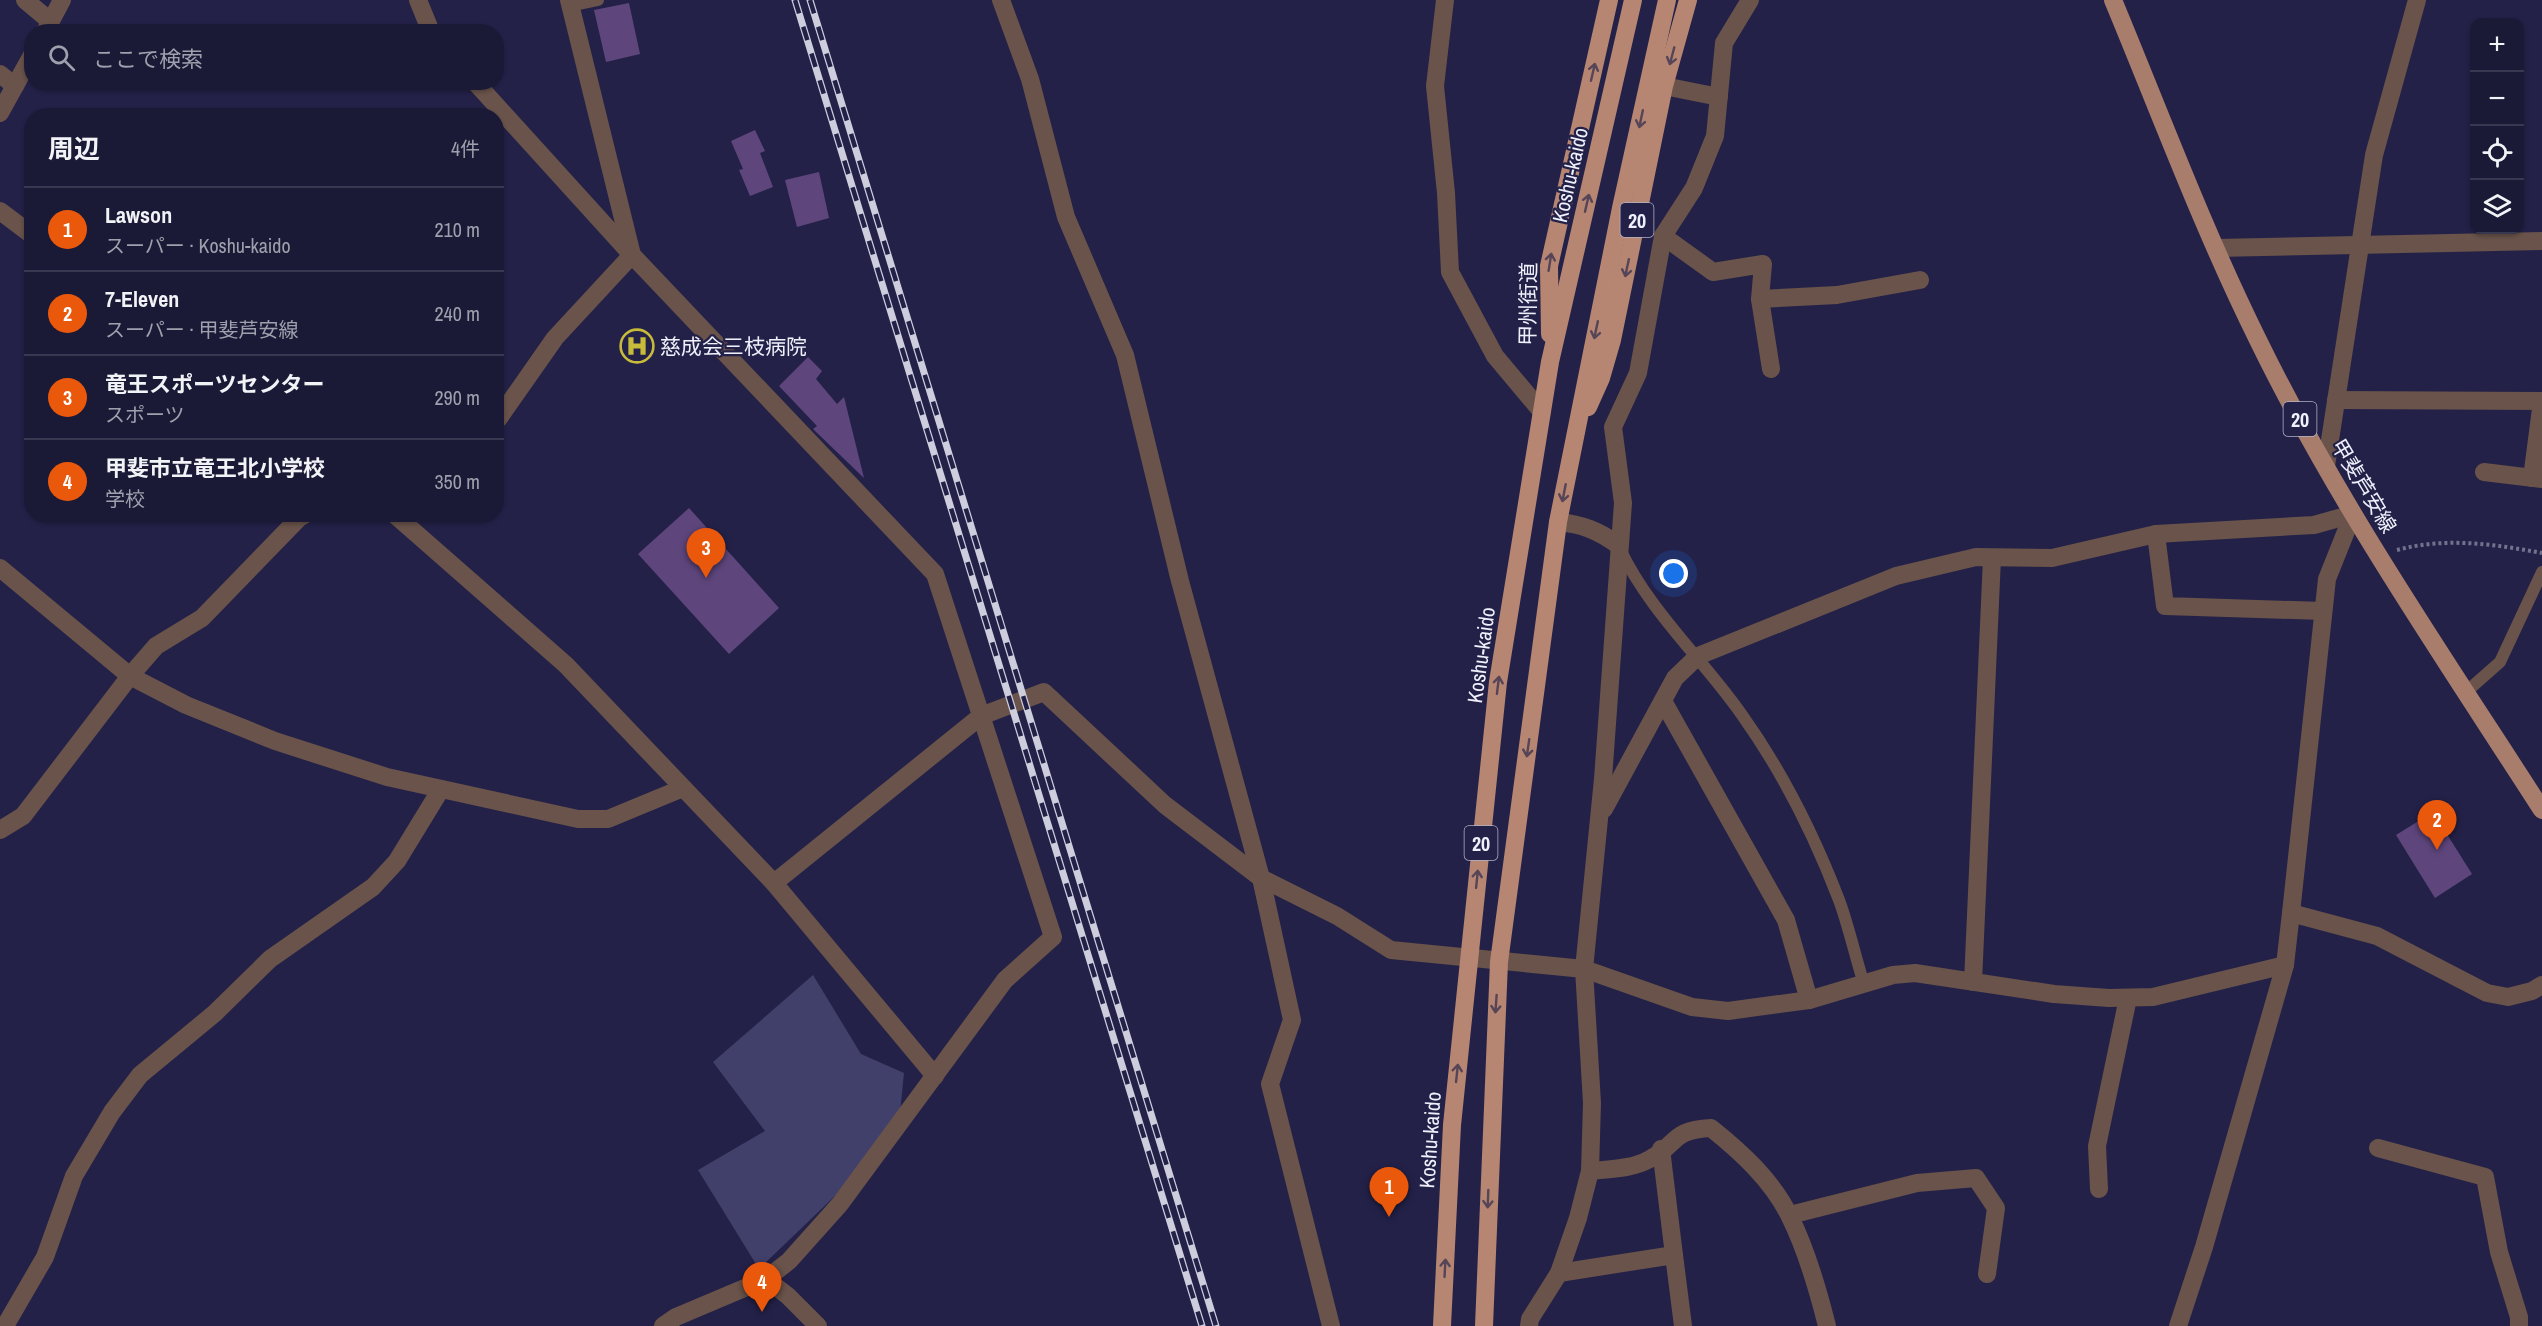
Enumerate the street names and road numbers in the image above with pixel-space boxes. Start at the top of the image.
street label: Koshu-kaido [1545,125,1595,225]
road number: 20 [1620,203,1654,237]
street label: 甲州街道 [1513,262,1543,346]
road number: 20 [2284,402,2316,436]
street label: 甲斐芦安線 [2325,434,2403,538]
street label: Koshu-kaido [1460,605,1502,705]
road number: 20 [1464,826,1498,860]
street label: Koshu-kaido [1412,1091,1448,1189]

